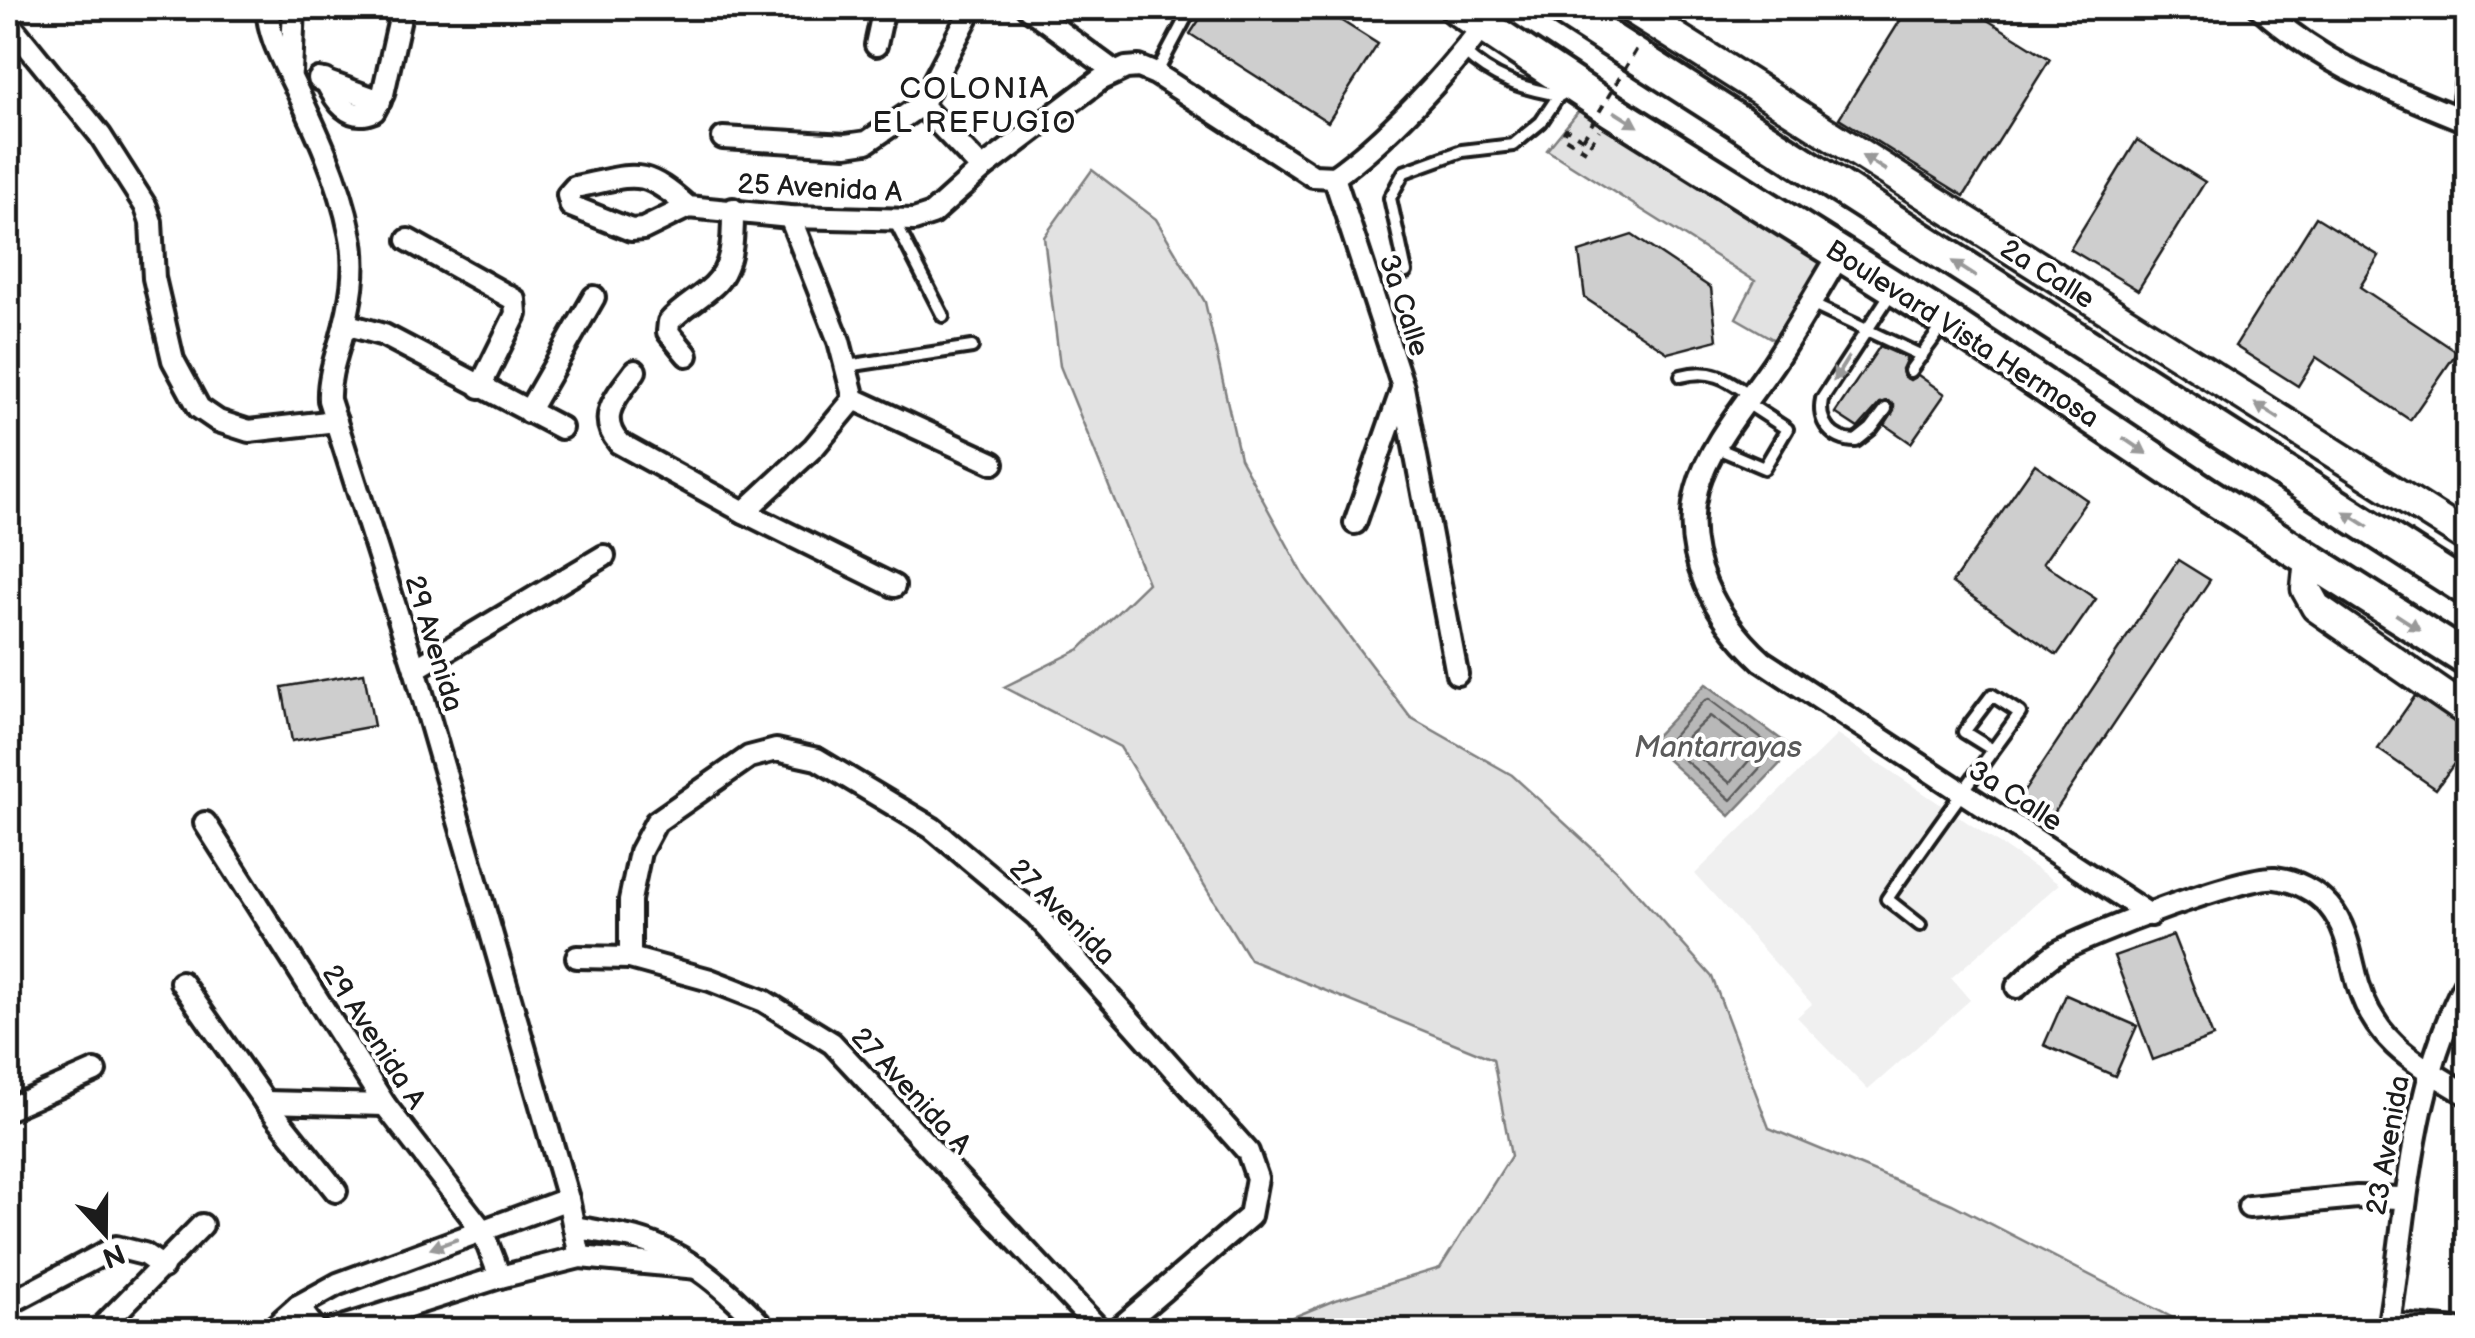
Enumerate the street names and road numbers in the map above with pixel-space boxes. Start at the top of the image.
street label: 25 Avenida A [737,168,904,209]
street label: 2a Calle [1994,233,2100,316]
street label: Boulevard Vista Hermosa [1819,234,2105,435]
street label: 3a Calle [1372,250,1436,361]
street label: 29 Avenida [397,571,470,716]
street label: 3a Calle [1962,754,2068,839]
street label: 27 Avenida [1002,852,1122,972]
street label: 29 Avenida A [315,959,433,1116]
street label: 27 Avenida A [844,1021,979,1162]
street label: 23 Avenida [2360,1073,2417,1218]

